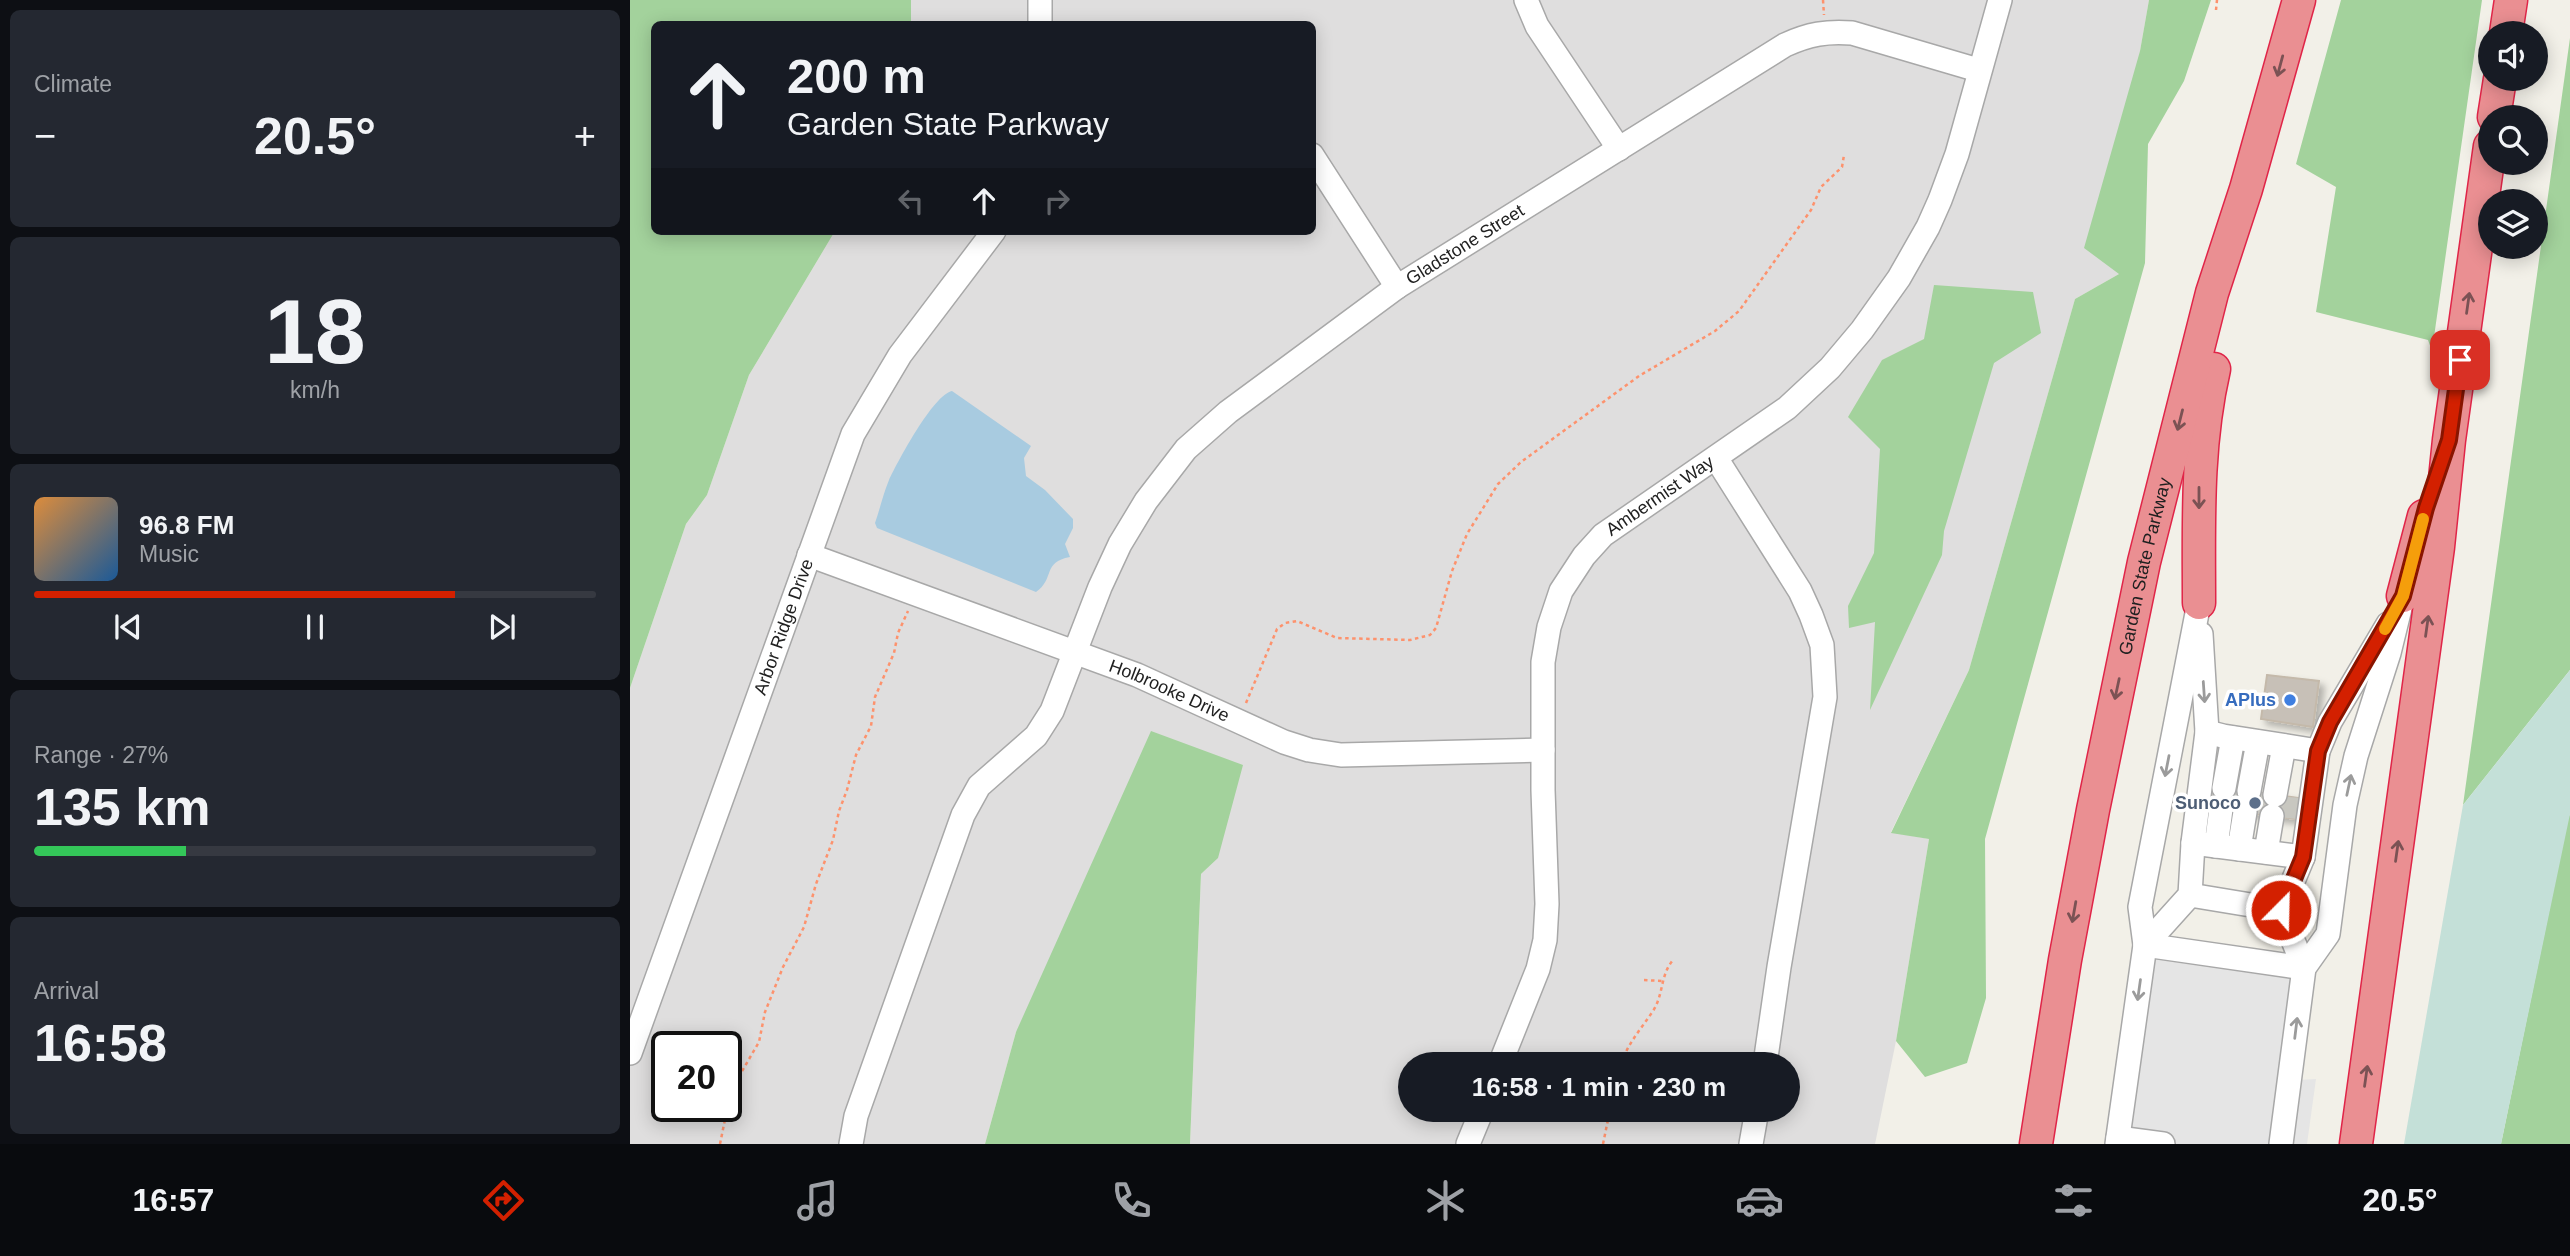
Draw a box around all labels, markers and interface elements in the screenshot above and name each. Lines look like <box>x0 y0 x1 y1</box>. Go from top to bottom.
map controls <box>2478 21 2548 259</box>
button: sound <box>2478 21 2548 91</box>
icon: ahead <box>672 49 763 140</box>
text: 200 m <box>787 49 926 103</box>
one-way arrow <box>2273 55 2286 77</box>
text: Climate <box>34 71 112 97</box>
button: search <box>2478 105 2548 175</box>
text: Garden State Parkway <box>787 106 1109 142</box>
text: 20.5° <box>254 107 376 165</box>
text: − <box>34 115 56 157</box>
text: + <box>574 115 596 157</box>
icon: left <box>892 182 930 220</box>
icon: ahead <box>965 182 1003 220</box>
icon: right <box>1038 182 1076 220</box>
button: layers <box>2478 189 2548 259</box>
street label: Gladstone Street <box>1402 200 1528 289</box>
text: 18 <box>264 281 366 382</box>
one-way arrow <box>2462 292 2475 315</box>
pin <box>2430 330 2490 390</box>
icon: arrive <box>2441 341 2479 379</box>
text: km/h <box>290 377 340 403</box>
one-way arrow <box>2173 408 2186 431</box>
street label: Ambermist Way <box>1602 452 1718 540</box>
street label: Garden State Parkway <box>2115 476 2175 657</box>
one-way arrow <box>2192 486 2206 509</box>
text: 96.8 FM <box>139 510 234 540</box>
text: Music <box>139 541 199 567</box>
street label: Arbor Ridge Drive <box>750 556 817 698</box>
icon: previous <box>109 608 147 646</box>
icon: pause <box>296 608 334 646</box>
icon: next <box>483 608 521 646</box>
one-way arrow <box>2421 615 2434 637</box>
street label: Holbrooke Drive <box>1107 656 1232 726</box>
one-way arrow <box>2110 677 2124 700</box>
one-way arrow <box>2198 680 2211 703</box>
place label: APlus <box>2225 690 2276 710</box>
marker: APlus <box>2282 692 2298 708</box>
text: Range · 27% <box>34 742 168 768</box>
one-way arrow <box>2159 754 2173 777</box>
one-way arrow <box>2344 775 2357 797</box>
text: 135 km <box>34 778 210 836</box>
place label: Sunoco <box>2175 793 2241 813</box>
marker: Sunoco <box>2247 795 2263 811</box>
one-way arrow <box>2390 840 2403 863</box>
position arrow <box>2244 873 2318 947</box>
one-way arrow <box>2067 900 2080 923</box>
text: Arrival <box>34 978 99 1004</box>
one-way arrow <box>2132 978 2145 1001</box>
text: 16:58 <box>34 1014 167 1072</box>
one-way arrow <box>2290 1017 2303 1040</box>
speed limit sign: 20 <box>651 1031 742 1122</box>
one-way arrow <box>2359 1066 2372 1088</box>
text: 16:58 · 1 min · 230 m <box>1472 1072 1726 1102</box>
icon: directions <box>479 1176 528 1225</box>
icon: music <box>793 1176 842 1225</box>
icon: phone <box>1107 1176 1156 1225</box>
icon: climate <box>1421 1176 1470 1225</box>
icon: car <box>1735 1176 1784 1225</box>
icon: filters <box>2049 1176 2098 1225</box>
text: 16:57 <box>132 1182 214 1218</box>
text: 20.5° <box>2362 1182 2437 1218</box>

